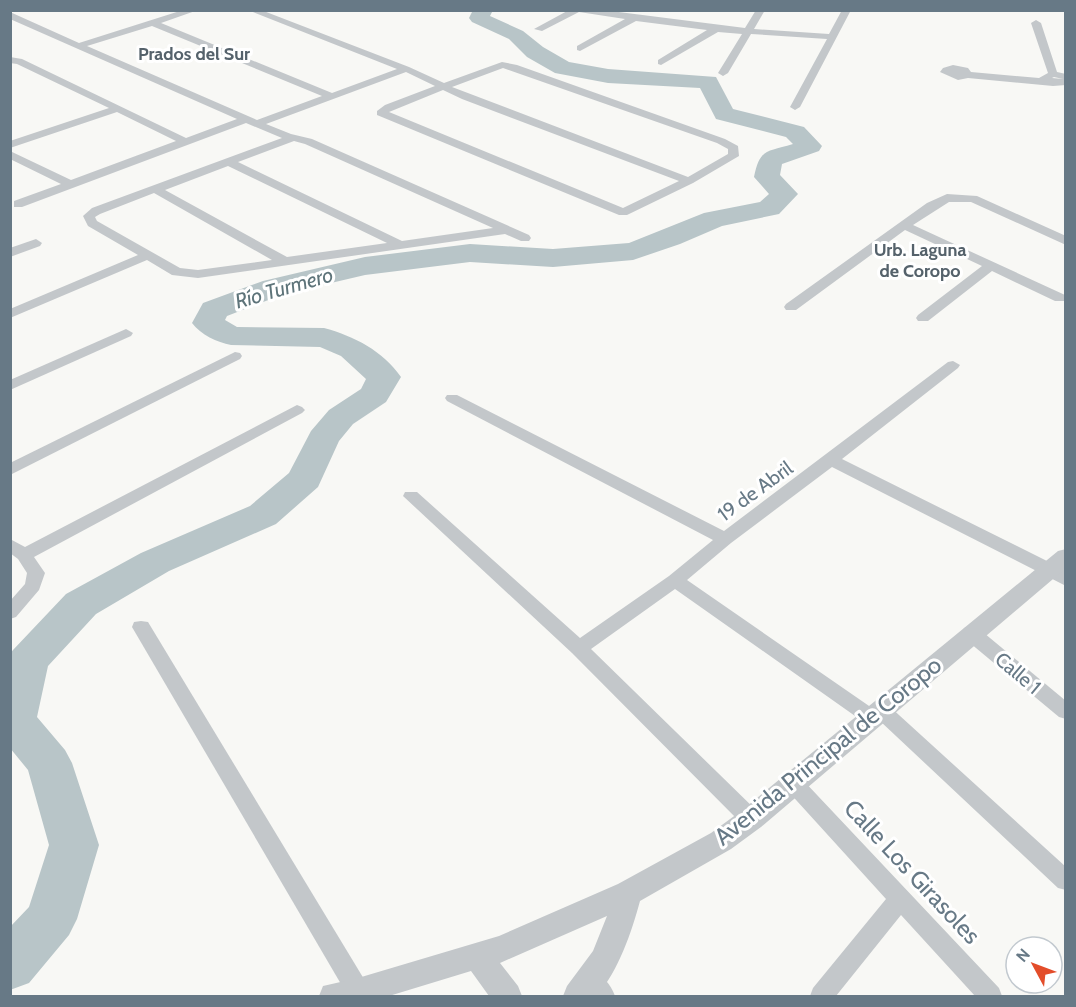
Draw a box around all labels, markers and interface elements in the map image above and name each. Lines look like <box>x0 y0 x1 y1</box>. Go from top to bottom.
district label: Prados del Sur <box>138 43 250 65</box>
district label: Urb. Laguna de Coropo <box>874 239 966 282</box>
water label: Río Turmero <box>232 262 336 313</box>
street label: 19 de Abril <box>713 456 797 526</box>
street label: Calle 1 <box>990 647 1046 699</box>
street label: Avenida Principal de Coropo <box>708 650 947 851</box>
street label: Calle Los Girasoles <box>838 794 987 950</box>
north arrow <box>1004 935 1064 995</box>
text: N <box>1012 945 1034 966</box>

